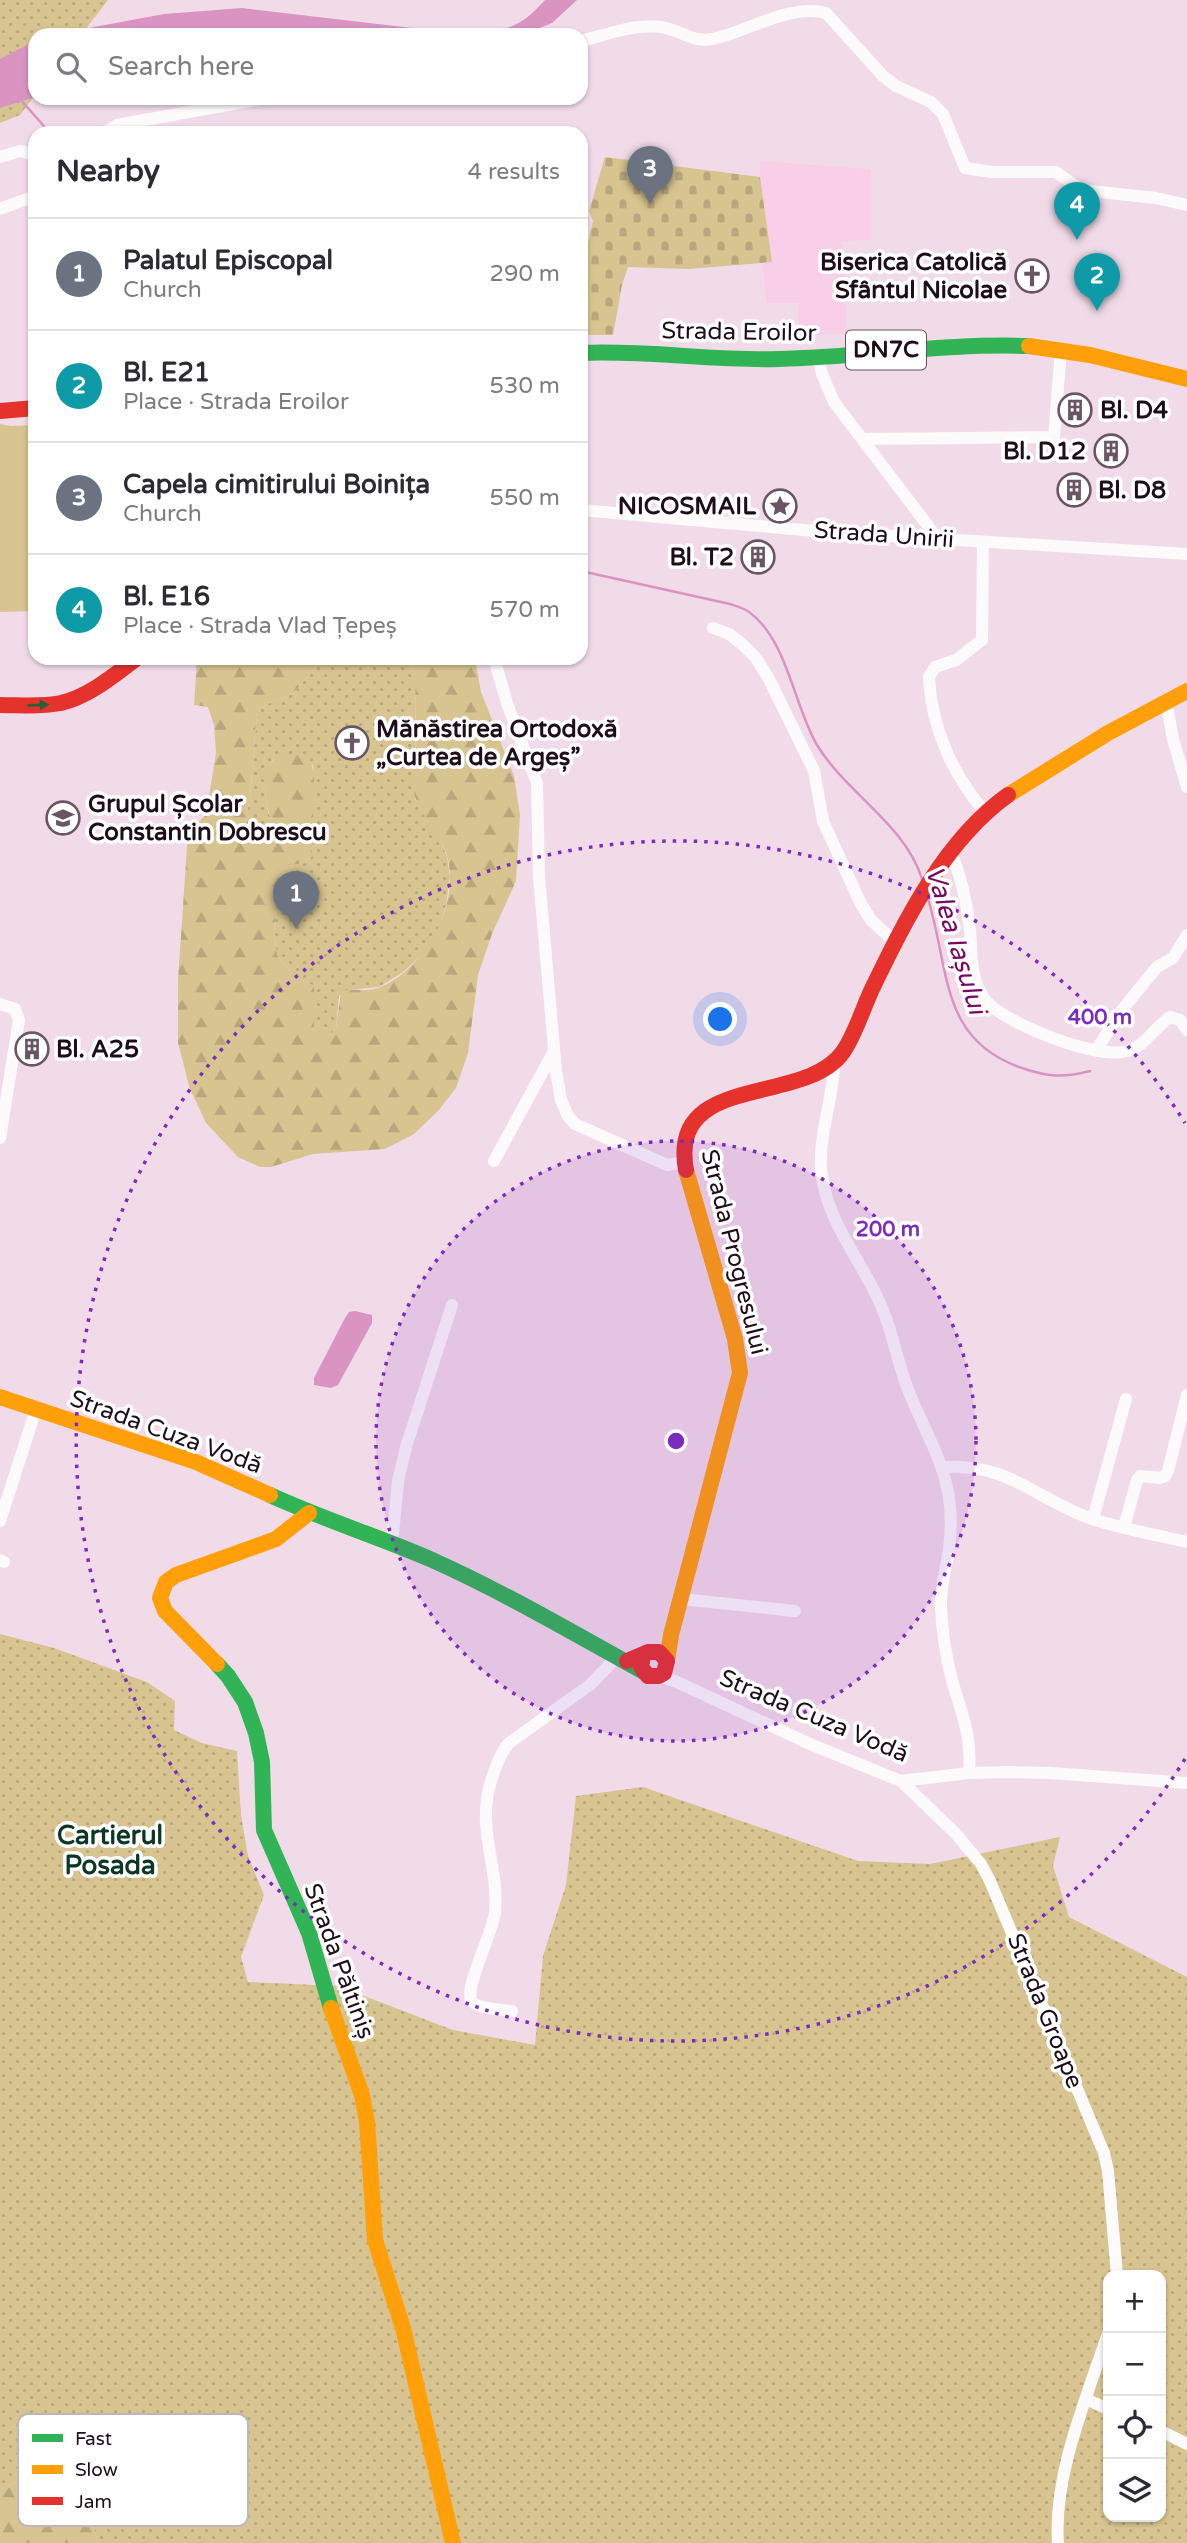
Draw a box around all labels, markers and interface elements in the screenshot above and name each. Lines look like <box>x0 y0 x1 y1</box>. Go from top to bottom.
search box <box>28 28 588 105</box>
icon: search <box>52 48 90 86</box>
text: Search here <box>108 51 254 82</box>
pin: 3 <box>627 146 673 204</box>
text: Nearby <box>56 153 160 190</box>
text: 4 results <box>467 158 560 186</box>
pin: 4 <box>1054 182 1100 240</box>
text: Palatul Episcopal <box>123 245 333 276</box>
place label: Biserica Catolică Sfântul Nicolae <box>820 248 1007 305</box>
pin: 2 <box>1074 253 1120 311</box>
church icon: Biserica Catolică Sfântul Nicolae <box>1013 257 1051 295</box>
text: 1 <box>72 260 86 288</box>
text: 290 m <box>490 260 560 288</box>
text: Church <box>123 276 202 304</box>
street label: Strada Eroilor <box>661 316 818 348</box>
road number: DN7C <box>846 330 926 370</box>
text: Bl. E21 <box>123 357 210 388</box>
text: 2 <box>72 372 86 400</box>
text: 530 m <box>490 372 560 400</box>
text: Place · Strada Eroilor <box>123 388 349 416</box>
building icon: Bl. D4 <box>1056 391 1094 429</box>
place label: Bl. D4 <box>1100 396 1168 425</box>
building icon: Bl. D12 <box>1092 432 1130 470</box>
place label: Bl. D12 <box>1003 437 1086 466</box>
text: Capela cimitirului Boinița <box>123 469 430 500</box>
building icon: Bl. D8 <box>1055 471 1093 509</box>
place label: Bl. D8 <box>1098 476 1166 505</box>
text: 3 <box>72 484 86 512</box>
text: 550 m <box>490 484 560 512</box>
place icon: NICOSMAIL <box>761 487 799 525</box>
place label: NICOSMAIL <box>618 492 756 521</box>
text: Church <box>123 500 202 528</box>
street label: Strada Unirii <box>813 516 955 554</box>
building icon: Bl. T2 <box>739 538 777 576</box>
place label: Bl. T2 <box>669 543 734 572</box>
text: Bl. E16 <box>123 581 210 612</box>
text: 4 <box>72 596 86 624</box>
text: 570 m <box>490 596 560 624</box>
text: Place · Strada Vlad Țepeș <box>123 612 397 640</box>
one-way arrow <box>27 699 49 710</box>
place label: Mănăstirea Ortodoxă „Curtea de Argeș” <box>376 715 617 772</box>
church icon: Mănăstirea Ortodoxă „Curtea de Argeș” <box>333 724 371 762</box>
place label: Grupul Școlar Constantin Dobrescu <box>88 790 327 847</box>
school or university icon: Grupul Școlar Constantin Dobrescu <box>44 799 82 837</box>
water label: Valea Iașului <box>919 862 994 1021</box>
pin: 1 <box>273 871 319 929</box>
your location <box>703 1002 737 1036</box>
text: 400 m <box>1068 1005 1132 1030</box>
building icon: Bl. A25 <box>13 1030 51 1068</box>
place label: Bl. A25 <box>56 1035 139 1064</box>
street label: Strada Progresului <box>694 1146 774 1358</box>
text: 200 m <box>856 1217 920 1242</box>
street label: Strada Cuza Vodă <box>66 1384 266 1480</box>
centre of rings <box>664 1429 688 1453</box>
street label: Strada Cuza Vodă <box>715 1663 913 1769</box>
district label: Cartierul Posada <box>57 1820 163 1881</box>
street label: Strada Păltiniș <box>297 1879 381 2043</box>
street label: Strada Groape <box>1001 1929 1089 2093</box>
map controls <box>1103 2270 1166 2522</box>
button: + <box>1103 2270 1166 2333</box>
button: − <box>1103 2333 1166 2396</box>
button: locate <box>1103 2396 1166 2459</box>
legend <box>18 2414 248 2526</box>
text: Fast <box>75 2428 112 2450</box>
text: Slow <box>75 2459 118 2481</box>
button: layers <box>1103 2459 1166 2522</box>
text: Jam <box>75 2491 112 2513</box>

